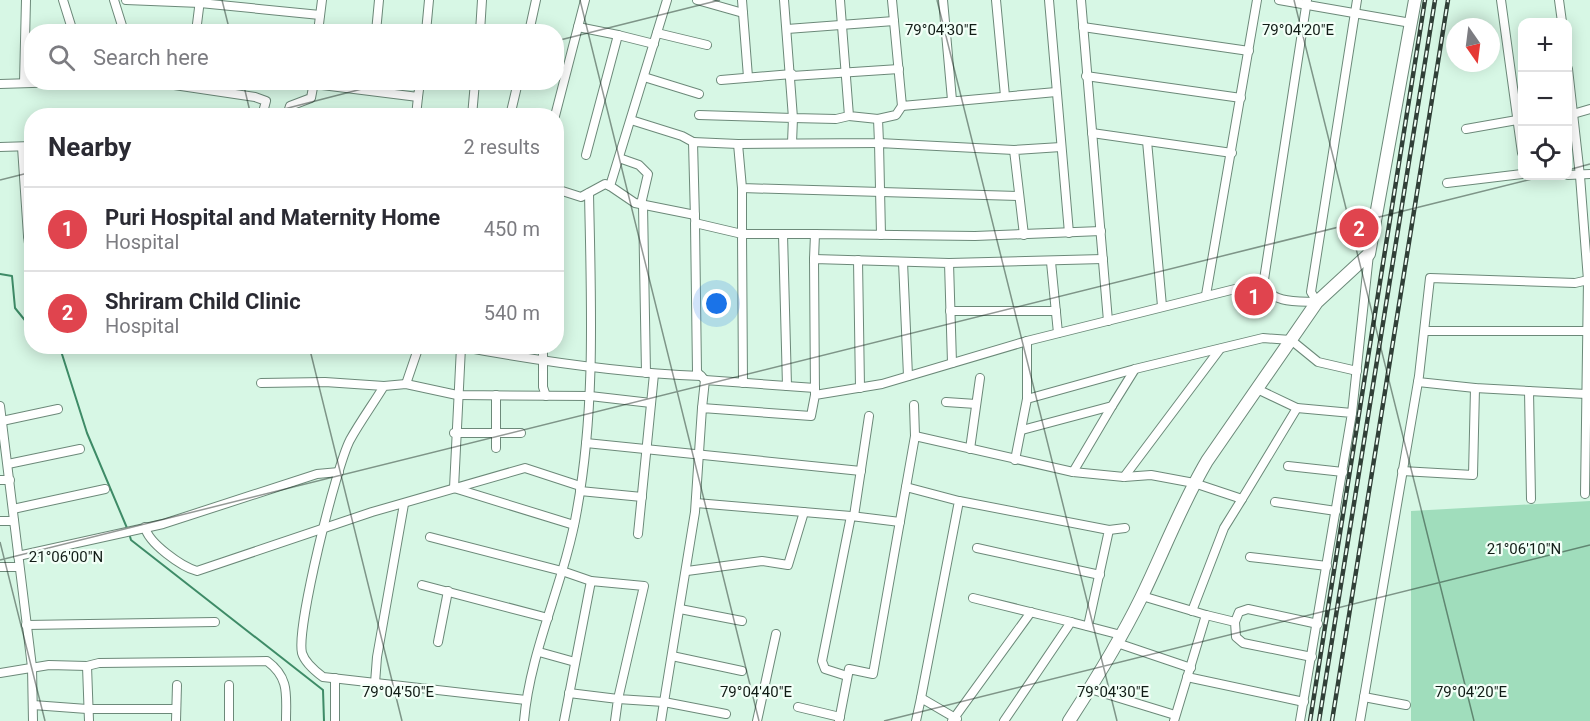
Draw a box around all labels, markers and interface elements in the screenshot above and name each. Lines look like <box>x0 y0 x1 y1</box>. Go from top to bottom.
north arrow <box>1446 18 1500 72</box>
map controls <box>1518 18 1572 180</box>
button: + <box>1518 18 1572 72</box>
text: 79°04'30"E <box>905 21 978 39</box>
text: 79°04'20"E <box>1262 21 1335 39</box>
search box <box>24 24 564 90</box>
icon: search <box>45 41 78 74</box>
text: Search here <box>93 45 209 70</box>
button: − <box>1518 72 1572 126</box>
button: locate <box>1518 126 1572 180</box>
text: Nearby <box>48 132 131 162</box>
text: 2 results <box>464 135 540 159</box>
text: Puri Hospital and Maternity Home <box>105 205 440 230</box>
pin: 2 <box>1340 206 1378 250</box>
text: 1 <box>62 217 73 241</box>
text: 450 m <box>484 217 540 241</box>
text: Hospital <box>105 230 179 254</box>
pin: 1 <box>1234 274 1274 318</box>
text: Shriram Child Clinic <box>105 289 301 314</box>
your location <box>702 289 731 318</box>
text: 2 <box>62 301 73 325</box>
text: 540 m <box>484 301 540 325</box>
text: Hospital <box>105 314 179 338</box>
text: 21°06'10"N <box>1487 540 1561 558</box>
text: 21°06'00"N <box>29 548 103 566</box>
text: 79°04'50"E <box>362 683 435 701</box>
text: 79°04'40"E <box>720 683 793 701</box>
text: 79°04'30"E <box>1077 683 1150 701</box>
text: 79°04'20"E <box>1435 683 1508 701</box>

